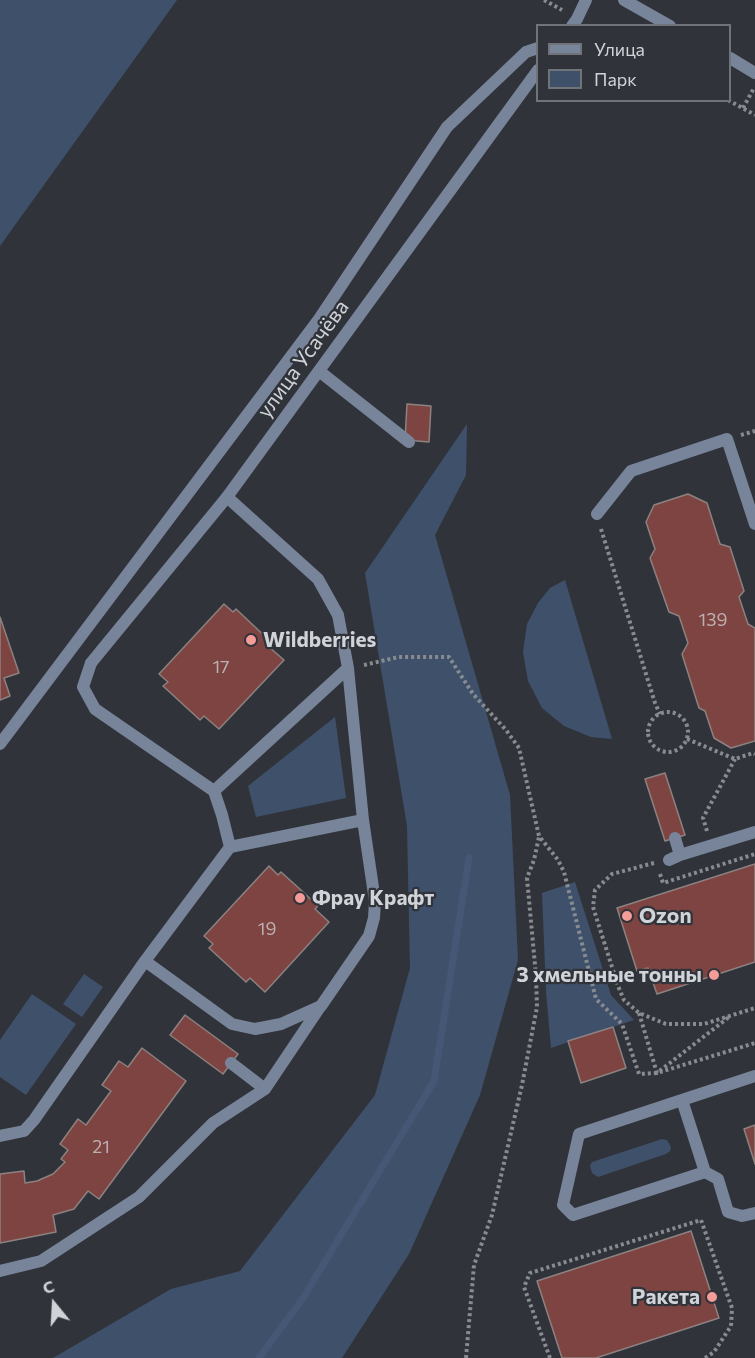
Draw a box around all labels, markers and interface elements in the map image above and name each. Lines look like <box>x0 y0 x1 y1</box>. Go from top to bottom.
legend <box>536 24 731 102</box>
text: Улица <box>594 38 645 60</box>
text: Парк <box>594 68 637 90</box>
street label: улица Усачёва <box>252 295 354 423</box>
house number: 139 <box>699 609 727 631</box>
place label: Wildberries <box>263 627 376 653</box>
marker: Wildberries <box>244 633 258 647</box>
house number: 17 <box>212 656 230 678</box>
place label: Фрау Крафт <box>312 885 434 911</box>
marker: Фрау Крафт <box>293 891 307 905</box>
place label: Ozon <box>639 903 692 929</box>
marker: Ozon <box>620 909 634 923</box>
house number: 19 <box>258 918 276 940</box>
place label: 3 хмельные тонны <box>517 962 702 988</box>
marker: 3 хмельные тонны <box>707 968 721 982</box>
house number: 21 <box>92 1136 110 1158</box>
north arrow <box>24 1274 84 1334</box>
text: С <box>40 1276 56 1297</box>
place label: Ракета <box>632 1284 700 1310</box>
marker: Ракета <box>705 1290 719 1304</box>

